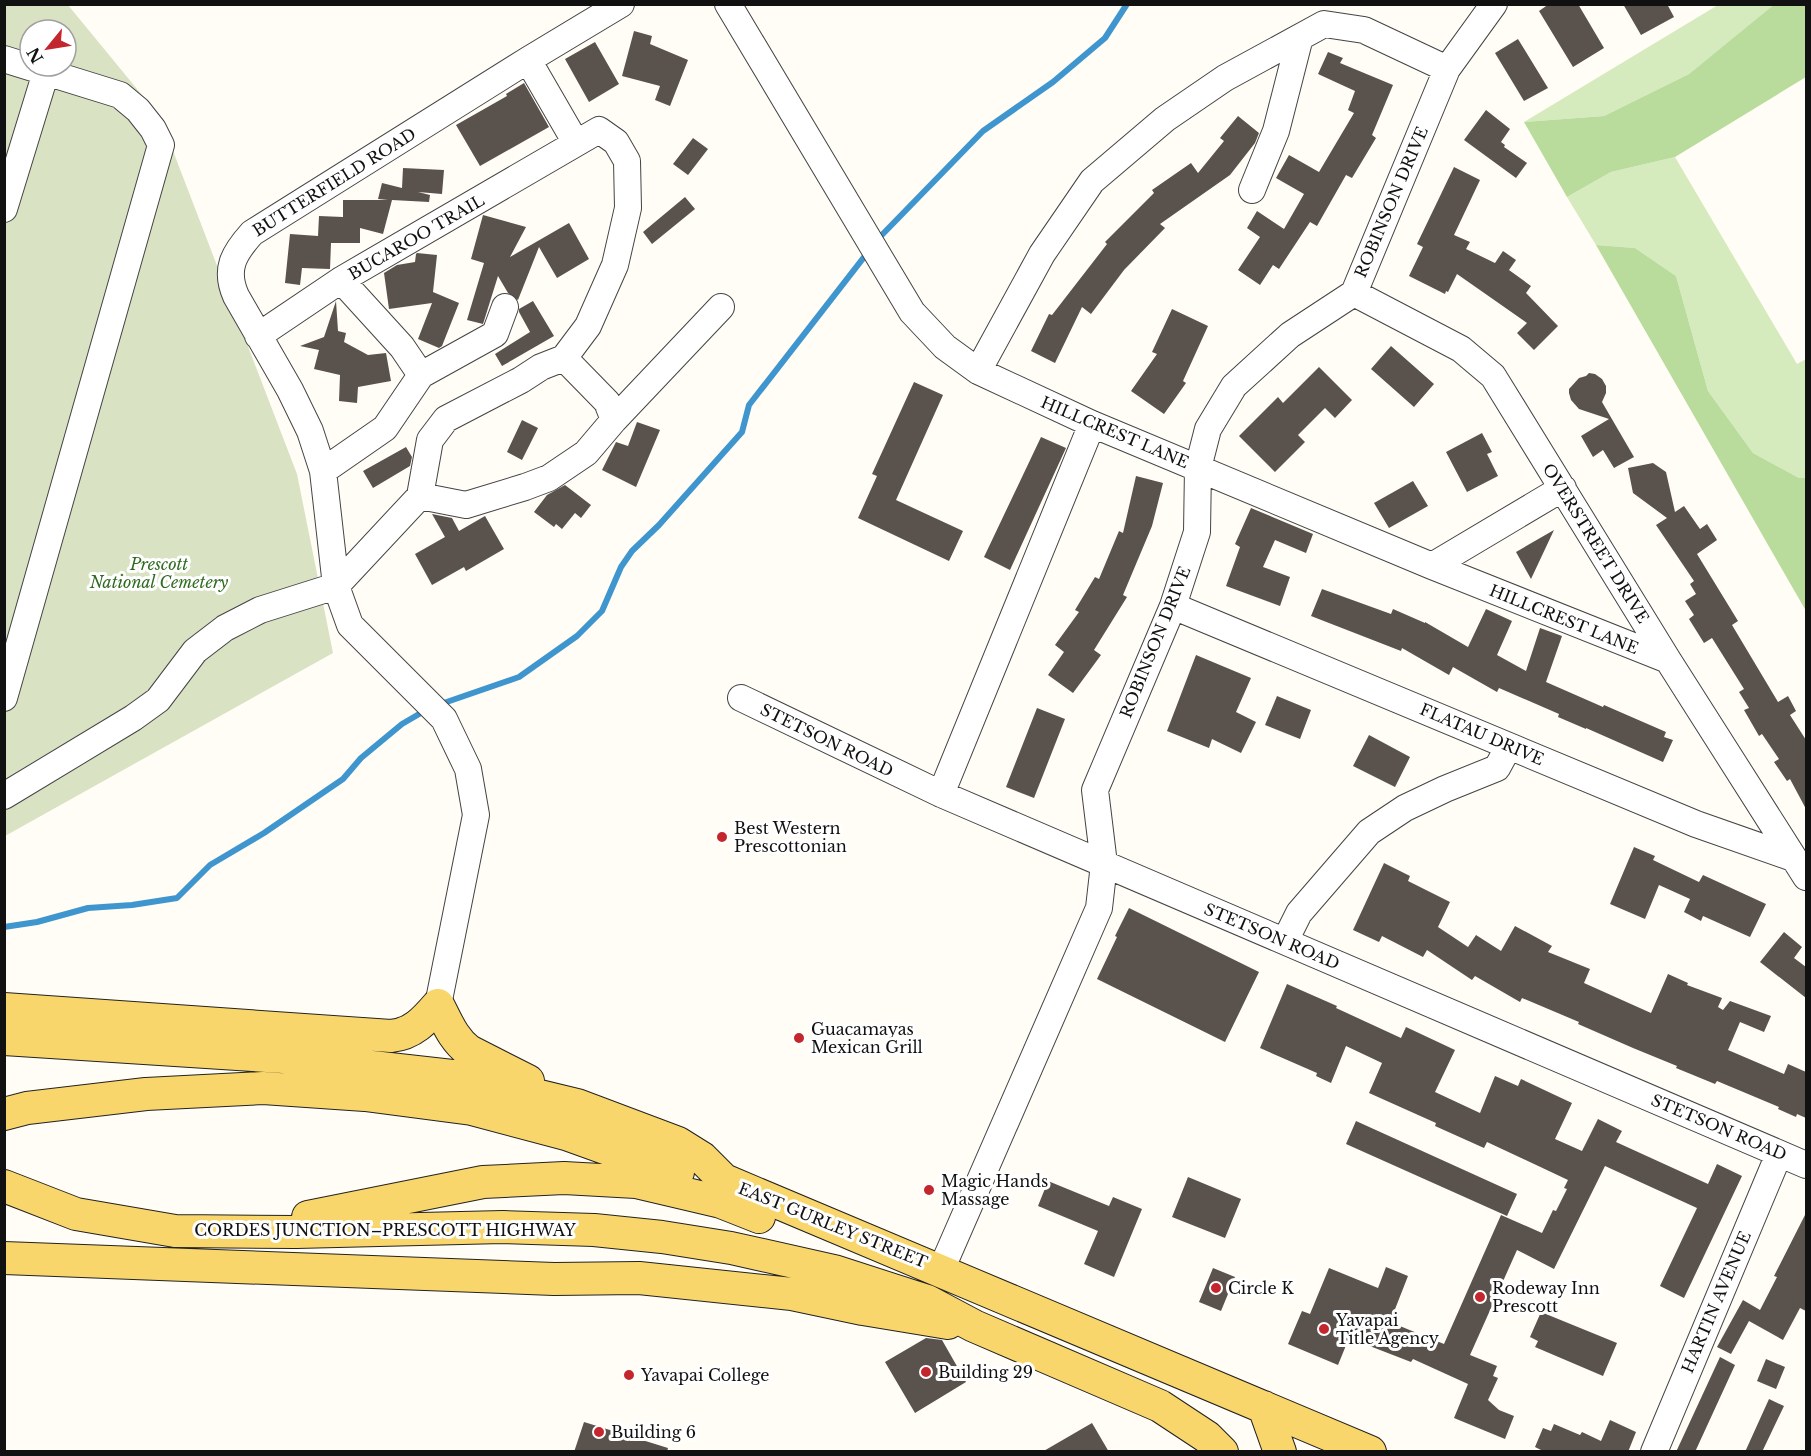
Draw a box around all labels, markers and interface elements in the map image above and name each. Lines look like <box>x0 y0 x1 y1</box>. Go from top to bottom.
north arrow <box>18 18 78 78</box>
text: N <box>23 44 47 67</box>
street label: BUTTERFIELD ROAD <box>249 124 419 240</box>
street label: ROBINSON DRIVE <box>1350 124 1432 280</box>
street label: BUCAROO TRAIL <box>344 190 488 284</box>
street label: HILLCREST LANE <box>1038 392 1192 472</box>
street label: OVERSTREET DRIVE <box>1539 459 1653 627</box>
park label: Prescott National Cemetery <box>89 554 229 592</box>
street label: ROBINSON DRIVE <box>1115 563 1195 721</box>
street label: HILLCREST LANE <box>1487 580 1641 658</box>
street label: STETSON ROAD <box>757 699 897 781</box>
street label: FLATAU DRIVE <box>1417 699 1547 769</box>
place label: Best Western Prescottonian <box>734 818 847 856</box>
marker: Best Western Prescottonian <box>715 830 729 844</box>
street label: STETSON ROAD <box>1201 898 1343 974</box>
place label: Guacamayas Mexican Grill <box>811 1019 923 1057</box>
marker: Guacamayas Mexican Grill <box>792 1031 806 1045</box>
street label: STETSON ROAD <box>1648 1089 1790 1165</box>
place label: Magic Hands Massage <box>941 1171 1048 1209</box>
street label: EAST GURLEY STREET <box>736 1178 931 1272</box>
marker: Magic Hands Massage <box>922 1183 936 1197</box>
street label: CORDES JUNCTION–PRESCOTT HIGHWAY <box>194 1220 576 1240</box>
street label: HARTIN AVENUE <box>1677 1228 1755 1376</box>
place label: Circle K <box>1228 1278 1294 1298</box>
place label: Rodeway Inn Prescott <box>1492 1278 1600 1316</box>
marker: Circle K <box>1209 1281 1223 1295</box>
marker: Rodeway Inn Prescott <box>1473 1290 1487 1304</box>
place label: Yavapai Title Agency <box>1335 1310 1440 1348</box>
marker: Yavapai Title Agency <box>1317 1322 1331 1336</box>
place label: Building 29 <box>938 1362 1033 1382</box>
place label: Yavapai College <box>640 1365 770 1385</box>
marker: Building 29 <box>919 1365 933 1379</box>
marker: Yavapai College <box>622 1368 636 1382</box>
place label: Building 6 <box>611 1422 696 1442</box>
marker: Building 6 <box>592 1425 606 1439</box>

